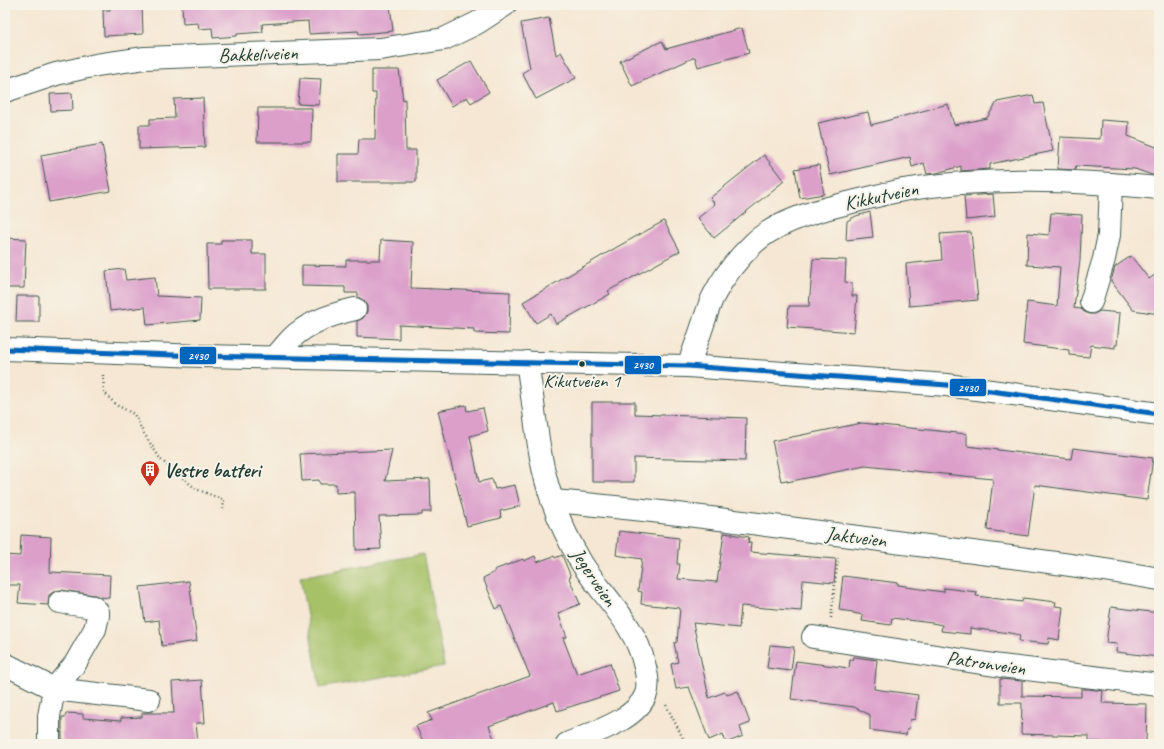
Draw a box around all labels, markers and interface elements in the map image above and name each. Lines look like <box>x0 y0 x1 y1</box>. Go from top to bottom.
street label: Bakkeliveien <box>218 40 299 68</box>
street label: Kikkutveien <box>842 176 921 216</box>
line badge: 2430 <box>179 346 217 365</box>
text: 2430 <box>188 349 209 363</box>
line badge: 2430 <box>624 355 662 375</box>
text: 2430 <box>633 358 654 372</box>
marker: Kikutveien 1 <box>577 359 587 369</box>
place label: Kikutveien 1 <box>543 369 622 393</box>
line badge: 2430 <box>949 378 987 397</box>
text: 2430 <box>958 381 979 395</box>
place label: Vestre batteri <box>164 458 264 483</box>
building icon: Vestre batteri <box>139 459 161 487</box>
street label: Jaktveien <box>823 521 889 553</box>
street label: Jegerveien <box>565 542 623 612</box>
street label: Patronveien <box>945 645 1028 681</box>

